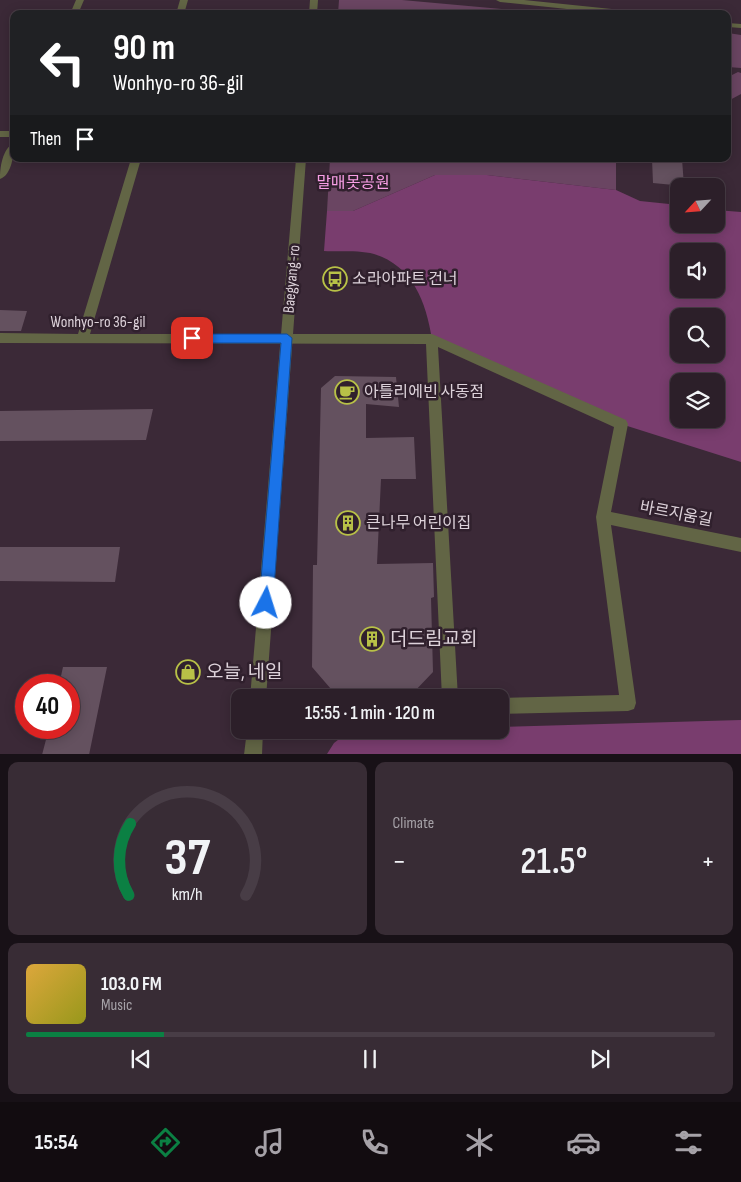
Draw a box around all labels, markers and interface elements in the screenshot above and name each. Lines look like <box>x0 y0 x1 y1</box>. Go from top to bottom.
text: 90 m <box>113 27 175 70</box>
icon: left <box>30 30 95 95</box>
text: Wonhyo-ro 36-gil <box>113 70 243 97</box>
icon: arrive <box>71 125 99 153</box>
text: Then <box>30 128 61 151</box>
park label: 말매못공원 <box>316 174 390 193</box>
north arrow <box>670 178 725 232</box>
map controls <box>670 178 725 428</box>
button: sound <box>670 243 725 298</box>
street label: Baegyang-ro <box>280 244 304 314</box>
bus stop icon: 소라아파트 건너 <box>322 266 348 292</box>
place label: 소라아파트 건너 <box>352 270 458 289</box>
button: search <box>670 308 725 363</box>
street label: Wonhyo-ro 36-gil <box>51 313 145 332</box>
pin <box>171 317 213 359</box>
icon: arrive <box>178 324 206 352</box>
button: layers <box>670 373 725 428</box>
cafe icon: 아틀리에빈 사동점 <box>334 379 360 405</box>
place label: 아틀리에빈 사동점 <box>364 383 484 402</box>
street label: 바르지움길 <box>638 498 714 530</box>
building icon: 큰나무 어린이집 <box>335 510 361 536</box>
place label: 큰나무 어린이집 <box>366 514 472 533</box>
position arrow <box>239 576 291 628</box>
building icon: 더드림교회 <box>359 626 385 652</box>
place label: 더드림교회 <box>390 628 477 651</box>
shop icon: 오늘, 네일 <box>175 659 201 685</box>
place label: 오늘, 네일 <box>206 661 283 684</box>
speed limit sign: 40 <box>15 674 80 739</box>
text: 15:55 · 1 min · 120 m <box>305 702 435 725</box>
text: Climate <box>393 814 434 833</box>
text: 37 <box>164 827 211 890</box>
text: 21.5° <box>520 839 587 884</box>
text: − <box>393 845 406 878</box>
text: + <box>701 845 715 878</box>
text: km/h <box>172 884 203 905</box>
text: 103.0 FM <box>101 973 162 996</box>
text: Music <box>101 996 132 1015</box>
icon: previous <box>127 1045 155 1073</box>
icon: pause <box>356 1045 384 1073</box>
icon: next <box>586 1045 614 1073</box>
icon: directions <box>148 1125 183 1160</box>
icon: music <box>252 1125 287 1160</box>
icon: phone <box>357 1125 392 1160</box>
icon: climate <box>462 1125 497 1160</box>
icon: car <box>566 1125 601 1160</box>
icon: filters <box>671 1125 706 1160</box>
text: 15:54 <box>35 1129 78 1156</box>

